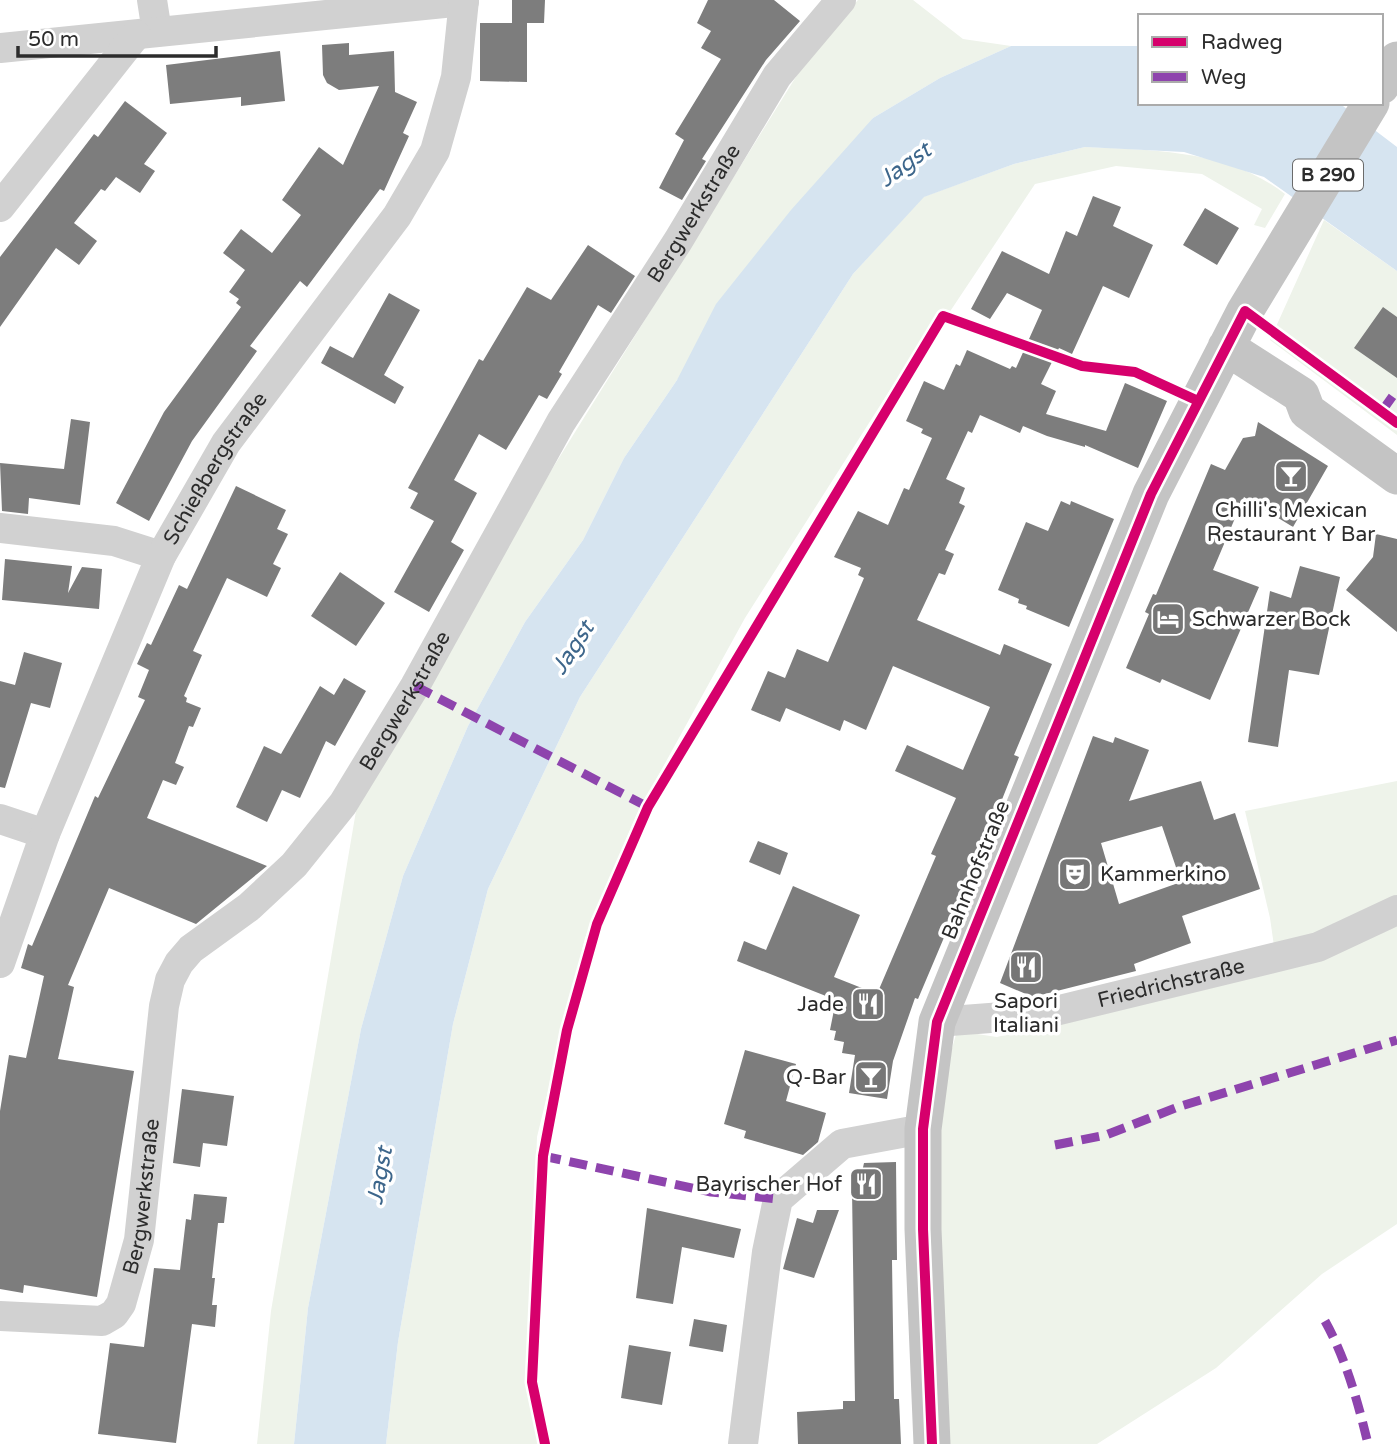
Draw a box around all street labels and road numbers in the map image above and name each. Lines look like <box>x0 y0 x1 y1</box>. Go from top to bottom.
street label: Bergwerkstraße <box>642 140 746 287</box>
road number: B 290 <box>1293 160 1363 190</box>
street label: Schießbergstraße <box>158 387 272 549</box>
street label: Bergwerkstraße <box>354 627 455 775</box>
street label: Bahnhofstraße <box>937 797 1015 943</box>
street label: Friedrichstraße <box>1095 953 1247 1013</box>
street label: Bergwerkstraße <box>117 1117 164 1278</box>

